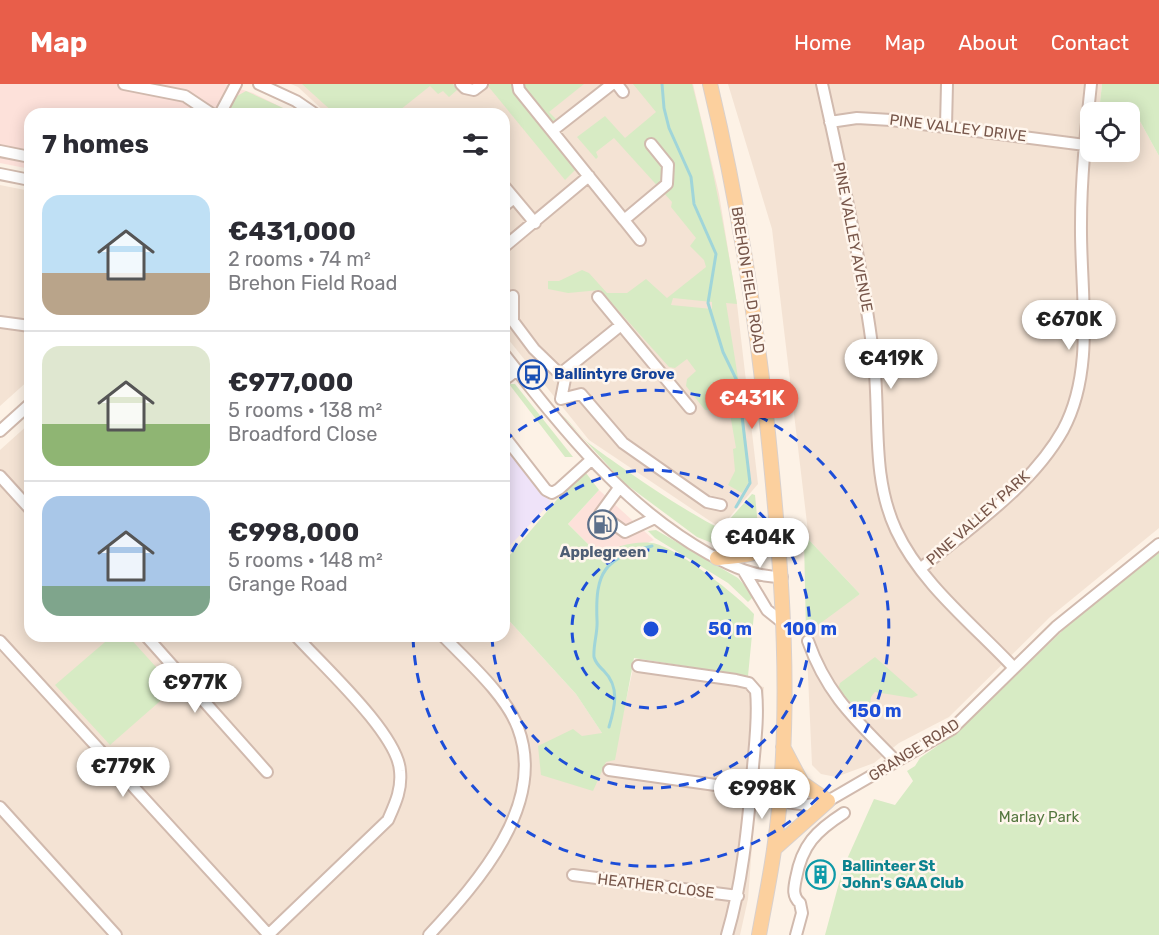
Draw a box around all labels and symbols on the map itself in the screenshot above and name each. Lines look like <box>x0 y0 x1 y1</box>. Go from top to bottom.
street label: PINE VALLEY DRIVE <box>889 111 1027 145</box>
street label: PINE VALLEY AVENUE <box>830 160 876 314</box>
street label: BREHON FIELD ROAD <box>727 205 769 355</box>
pin: €670K <box>1027 300 1111 351</box>
pin: €419K <box>849 339 933 390</box>
bus stop icon: Ballintyre Grove <box>517 358 549 390</box>
place label: Ballintyre Grove <box>554 365 675 383</box>
pin: €431K <box>710 379 794 430</box>
street label: PINE VALLEY PARK <box>923 467 1033 569</box>
fuel station icon: Applegreen <box>587 509 619 541</box>
pin: €404K <box>718 518 802 569</box>
place label: Applegreen <box>560 543 646 561</box>
text: 50 m <box>708 618 752 640</box>
text: 100 m <box>783 618 837 640</box>
centre of rings <box>641 619 661 639</box>
pin: €977K <box>153 663 237 714</box>
text: 150 m <box>848 700 902 722</box>
street label: GRANGE ROAD <box>865 715 963 785</box>
pin: €779K <box>81 747 165 798</box>
pin: €998K <box>720 769 804 820</box>
park label: Marlay Park <box>999 808 1079 826</box>
place label: Ballinteer St John's GAA Club <box>842 857 964 892</box>
building icon: Ballinteer St John's GAA Club <box>805 859 837 891</box>
street label: HEATHER CLOSE <box>597 870 715 902</box>

